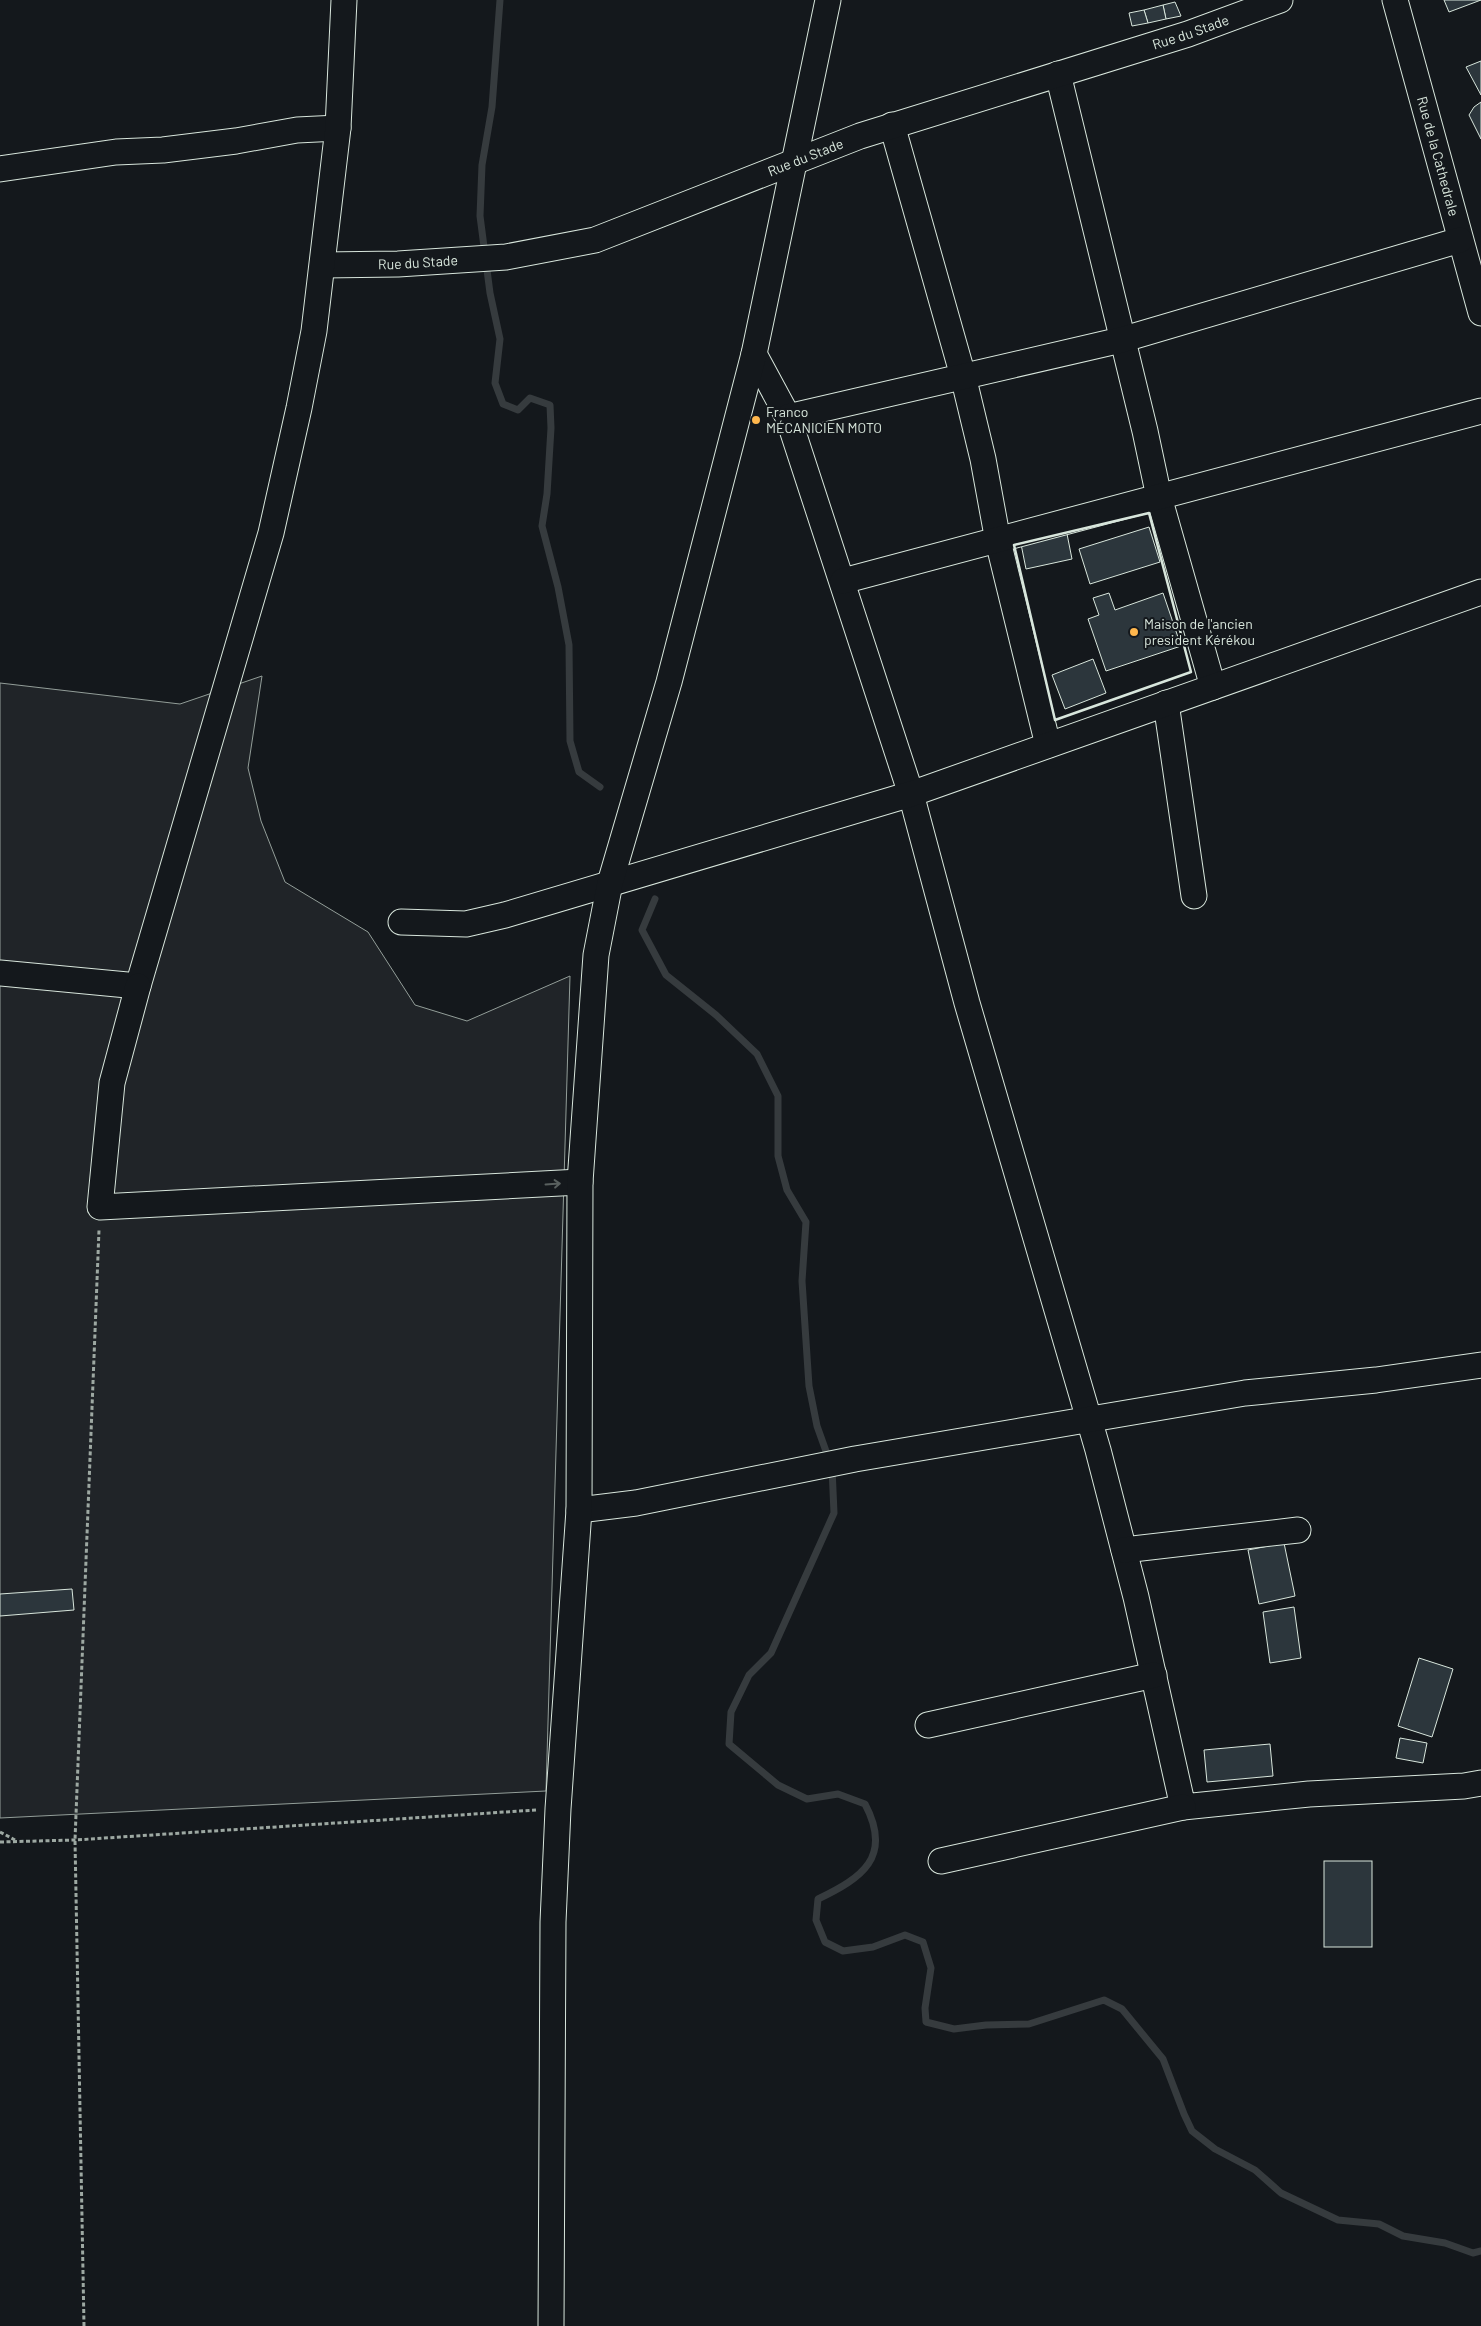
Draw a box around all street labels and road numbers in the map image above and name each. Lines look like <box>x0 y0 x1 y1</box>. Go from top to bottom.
street label: Rue du Stade <box>1150 11 1231 53</box>
street label: Rue de la Cathedrale <box>1414 94 1463 218</box>
street label: Rue du Stade <box>765 134 846 179</box>
street label: Rue du Stade <box>378 251 458 272</box>

